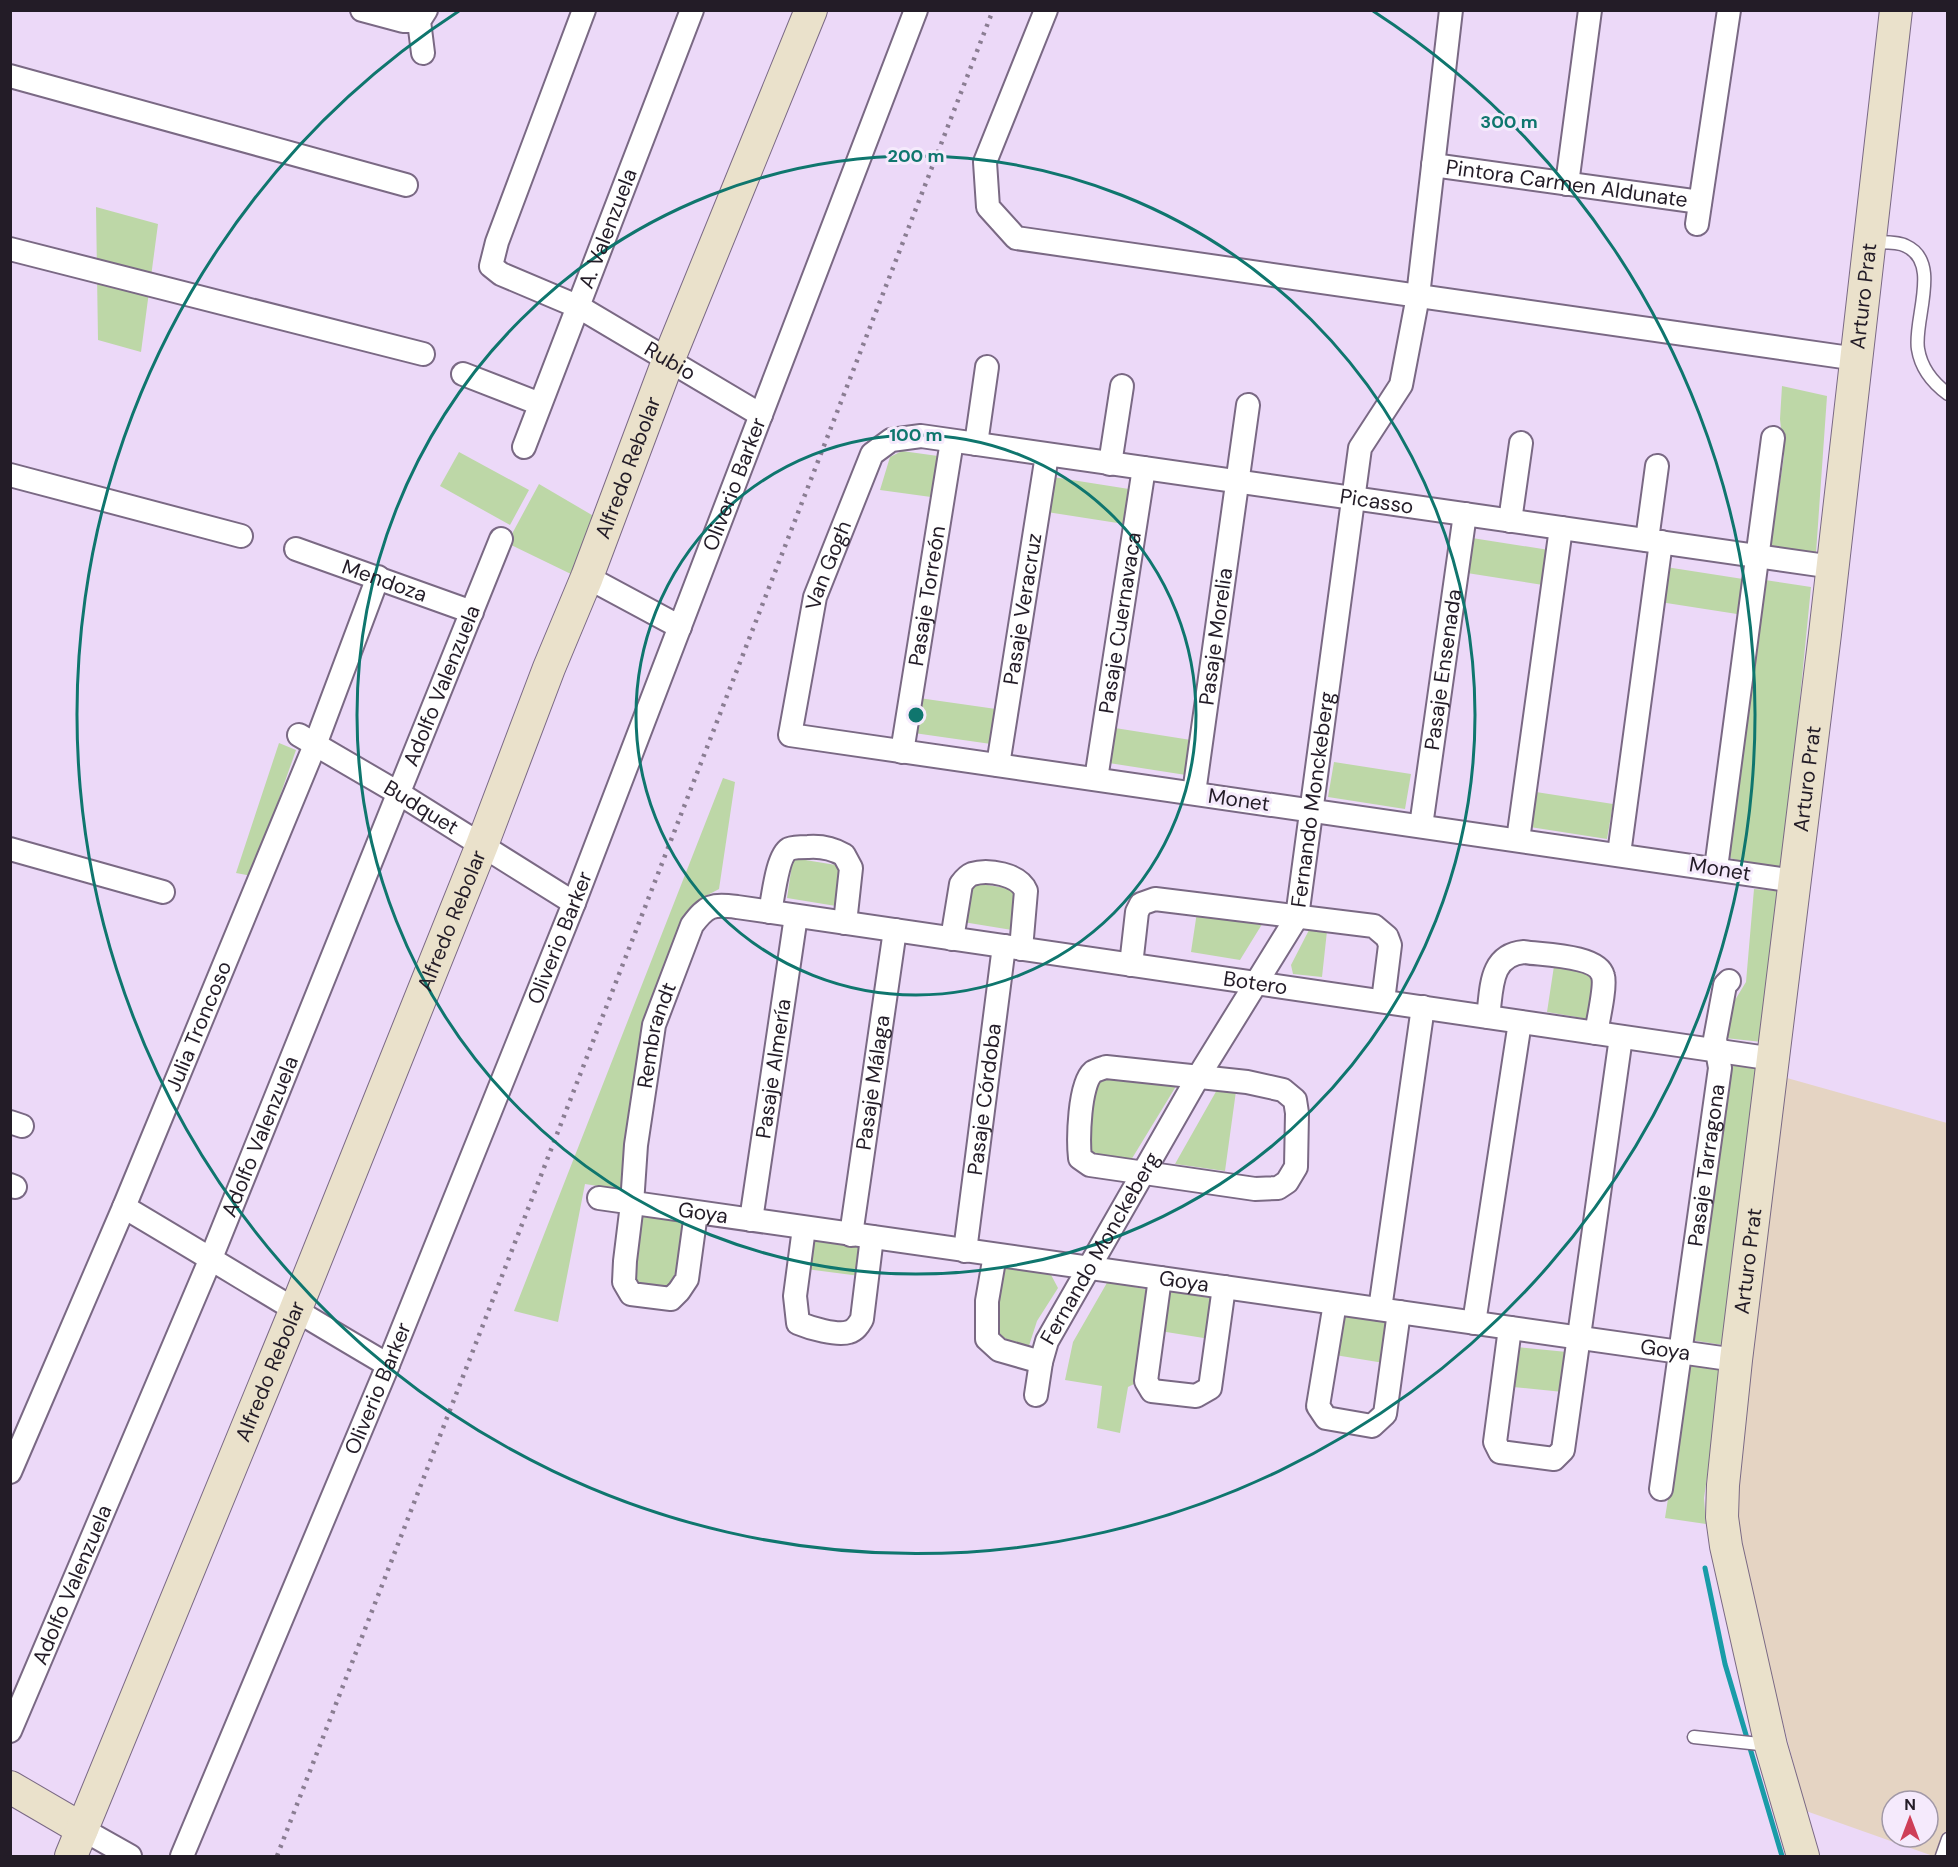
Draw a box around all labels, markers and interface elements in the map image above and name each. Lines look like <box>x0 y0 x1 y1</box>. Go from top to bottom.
text: 300 m <box>1480 110 1538 134</box>
text: 200 m <box>888 144 944 168</box>
street label: Pintora Carmen Aldunate <box>1444 153 1690 214</box>
street label: A. Valenzuela <box>572 165 644 293</box>
street label: Arturo Prat <box>1843 242 1883 351</box>
street label: Rubio <box>639 335 701 387</box>
street label: Alfredo Rebolar <box>589 392 667 543</box>
street label: Oliverio Barker <box>696 413 773 555</box>
text: 100 m <box>889 423 943 447</box>
street label: Picasso <box>1338 482 1415 521</box>
street label: Van Gogh <box>799 517 858 612</box>
street label: Pasaje Torreón <box>902 524 952 668</box>
street label: Pasaje Cuernavaca <box>1092 530 1148 715</box>
street label: Pasaje Veracruz <box>997 531 1048 687</box>
street label: Mendoza <box>338 553 431 609</box>
street label: Pasaje Morelia <box>1192 566 1239 707</box>
street label: Pasaje Ensenada <box>1418 587 1468 752</box>
street label: Adolfo Valenzuela <box>397 601 487 770</box>
street label: Fernando Monckeberg <box>1284 690 1341 909</box>
centre of rings <box>906 705 926 725</box>
street label: Arturo Prat <box>1787 724 1828 834</box>
street label: Budquet <box>379 774 464 841</box>
street label: Monet <box>1206 782 1272 818</box>
street label: Alfredo Rebolar <box>411 846 493 995</box>
street label: Monet <box>1687 850 1753 888</box>
street label: Oliverio Barker <box>521 867 599 1008</box>
street label: Julia Troncoso <box>159 957 238 1096</box>
street label: Botero <box>1222 964 1289 1002</box>
street label: Rembrandt <box>631 978 683 1090</box>
street label: Pasaje Almería <box>749 997 798 1140</box>
street label: Pasaje Málaga <box>849 1013 897 1152</box>
street label: Pasaje Córdoba <box>961 1022 1008 1177</box>
street label: Adolfo Valenzuela <box>215 1052 305 1221</box>
street label: Pasaje Tarragona <box>1681 1082 1732 1248</box>
street label: Fernando Monckeberg <box>1034 1147 1166 1350</box>
street label: Goya <box>676 1195 730 1230</box>
street label: Arturo Prat <box>1728 1207 1768 1316</box>
street label: Goya <box>1157 1264 1211 1299</box>
street label: Alfredo Rebolar <box>229 1297 312 1446</box>
street label: Oliverio Barker <box>338 1318 418 1459</box>
street label: Goya <box>1638 1333 1692 1367</box>
street label: Adolfo Valenzuela <box>26 1500 119 1669</box>
north arrow <box>1880 1789 1940 1849</box>
text: N <box>1904 1794 1916 1815</box>

